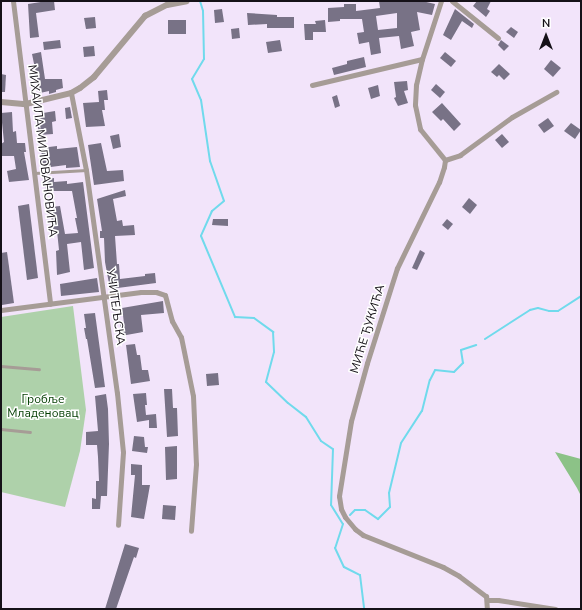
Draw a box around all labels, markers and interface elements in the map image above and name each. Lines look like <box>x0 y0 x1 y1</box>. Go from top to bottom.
north arrow <box>526 16 566 56</box>
text: N <box>542 16 550 31</box>
street label: МИХАИЛА МИЛОВАНОВИЋА <box>24 64 60 238</box>
street label: УЧИТЕЉСКА <box>103 268 127 346</box>
street label: МИЋЕ ЂУКИЋА <box>348 283 388 375</box>
park label: Гробље Младеновац <box>7 393 79 421</box>

